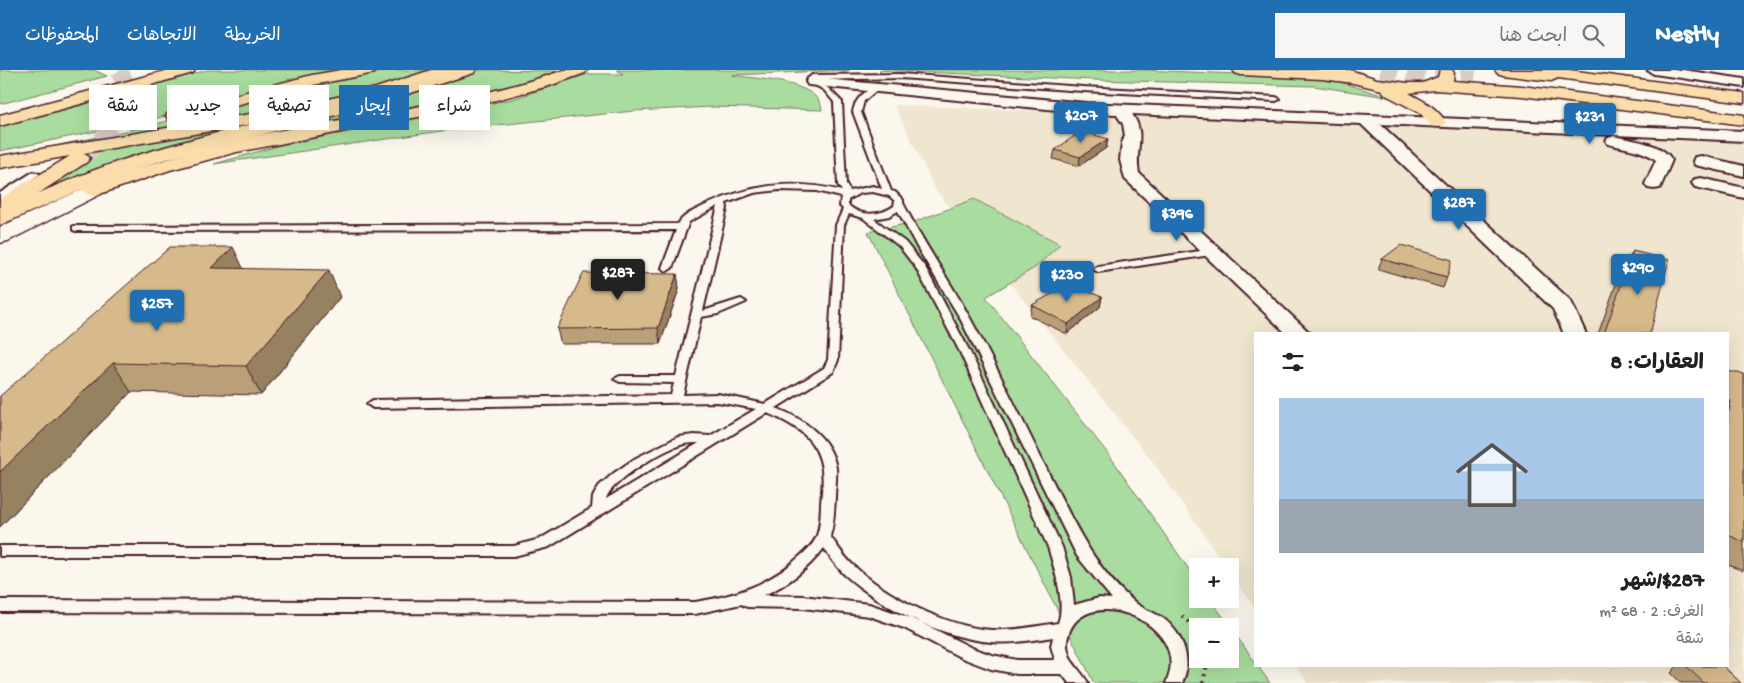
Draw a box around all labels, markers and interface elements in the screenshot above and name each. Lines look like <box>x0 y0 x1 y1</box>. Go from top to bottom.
search box <box>1275 13 1625 58</box>
icon: search <box>1579 21 1607 49</box>
text: Nestly <box>1655 21 1719 50</box>
text: المحفوظات <box>25 26 99 47</box>
text: الاتجاهات <box>127 26 197 47</box>
text: الخريطة <box>225 26 281 47</box>
text: ابحث هنا <box>1499 26 1567 49</box>
chip: شقة <box>89 85 157 130</box>
chip: جديد <box>167 85 239 130</box>
chip: تصفية <box>249 85 329 130</box>
chip: إيجار <box>339 85 409 130</box>
chip: شراء <box>419 85 490 130</box>
pin: $207 <box>1051 102 1111 144</box>
pin: $231 <box>1560 102 1620 145</box>
text: $207 <box>1065 108 1097 127</box>
text: $231 <box>1575 109 1605 128</box>
pin: $287 <box>1429 189 1489 231</box>
text: $287 <box>1443 195 1475 214</box>
pin: $396 <box>1147 200 1207 242</box>
text: $396 <box>1161 206 1193 225</box>
pin: $290 <box>1608 254 1668 296</box>
pin: $287 <box>588 258 648 301</box>
pin: $230 <box>1037 260 1097 303</box>
text: $290 <box>1622 260 1654 279</box>
text: $287 <box>602 265 634 284</box>
text: $230 <box>1051 267 1083 286</box>
pin: $257 <box>127 290 187 332</box>
text: $257 <box>141 296 173 315</box>
icon: filters <box>1279 348 1307 376</box>
text: العقارات: 8 <box>1611 352 1704 377</box>
icon: home <box>1447 430 1537 520</box>
map controls <box>1189 558 1239 668</box>
button: + <box>1189 558 1239 608</box>
text: $287/شهر <box>1622 570 1704 595</box>
text: الغرف: 2 · 68 m² <box>1599 604 1704 623</box>
button: − <box>1189 618 1239 668</box>
text: شقة <box>1676 631 1704 650</box>

